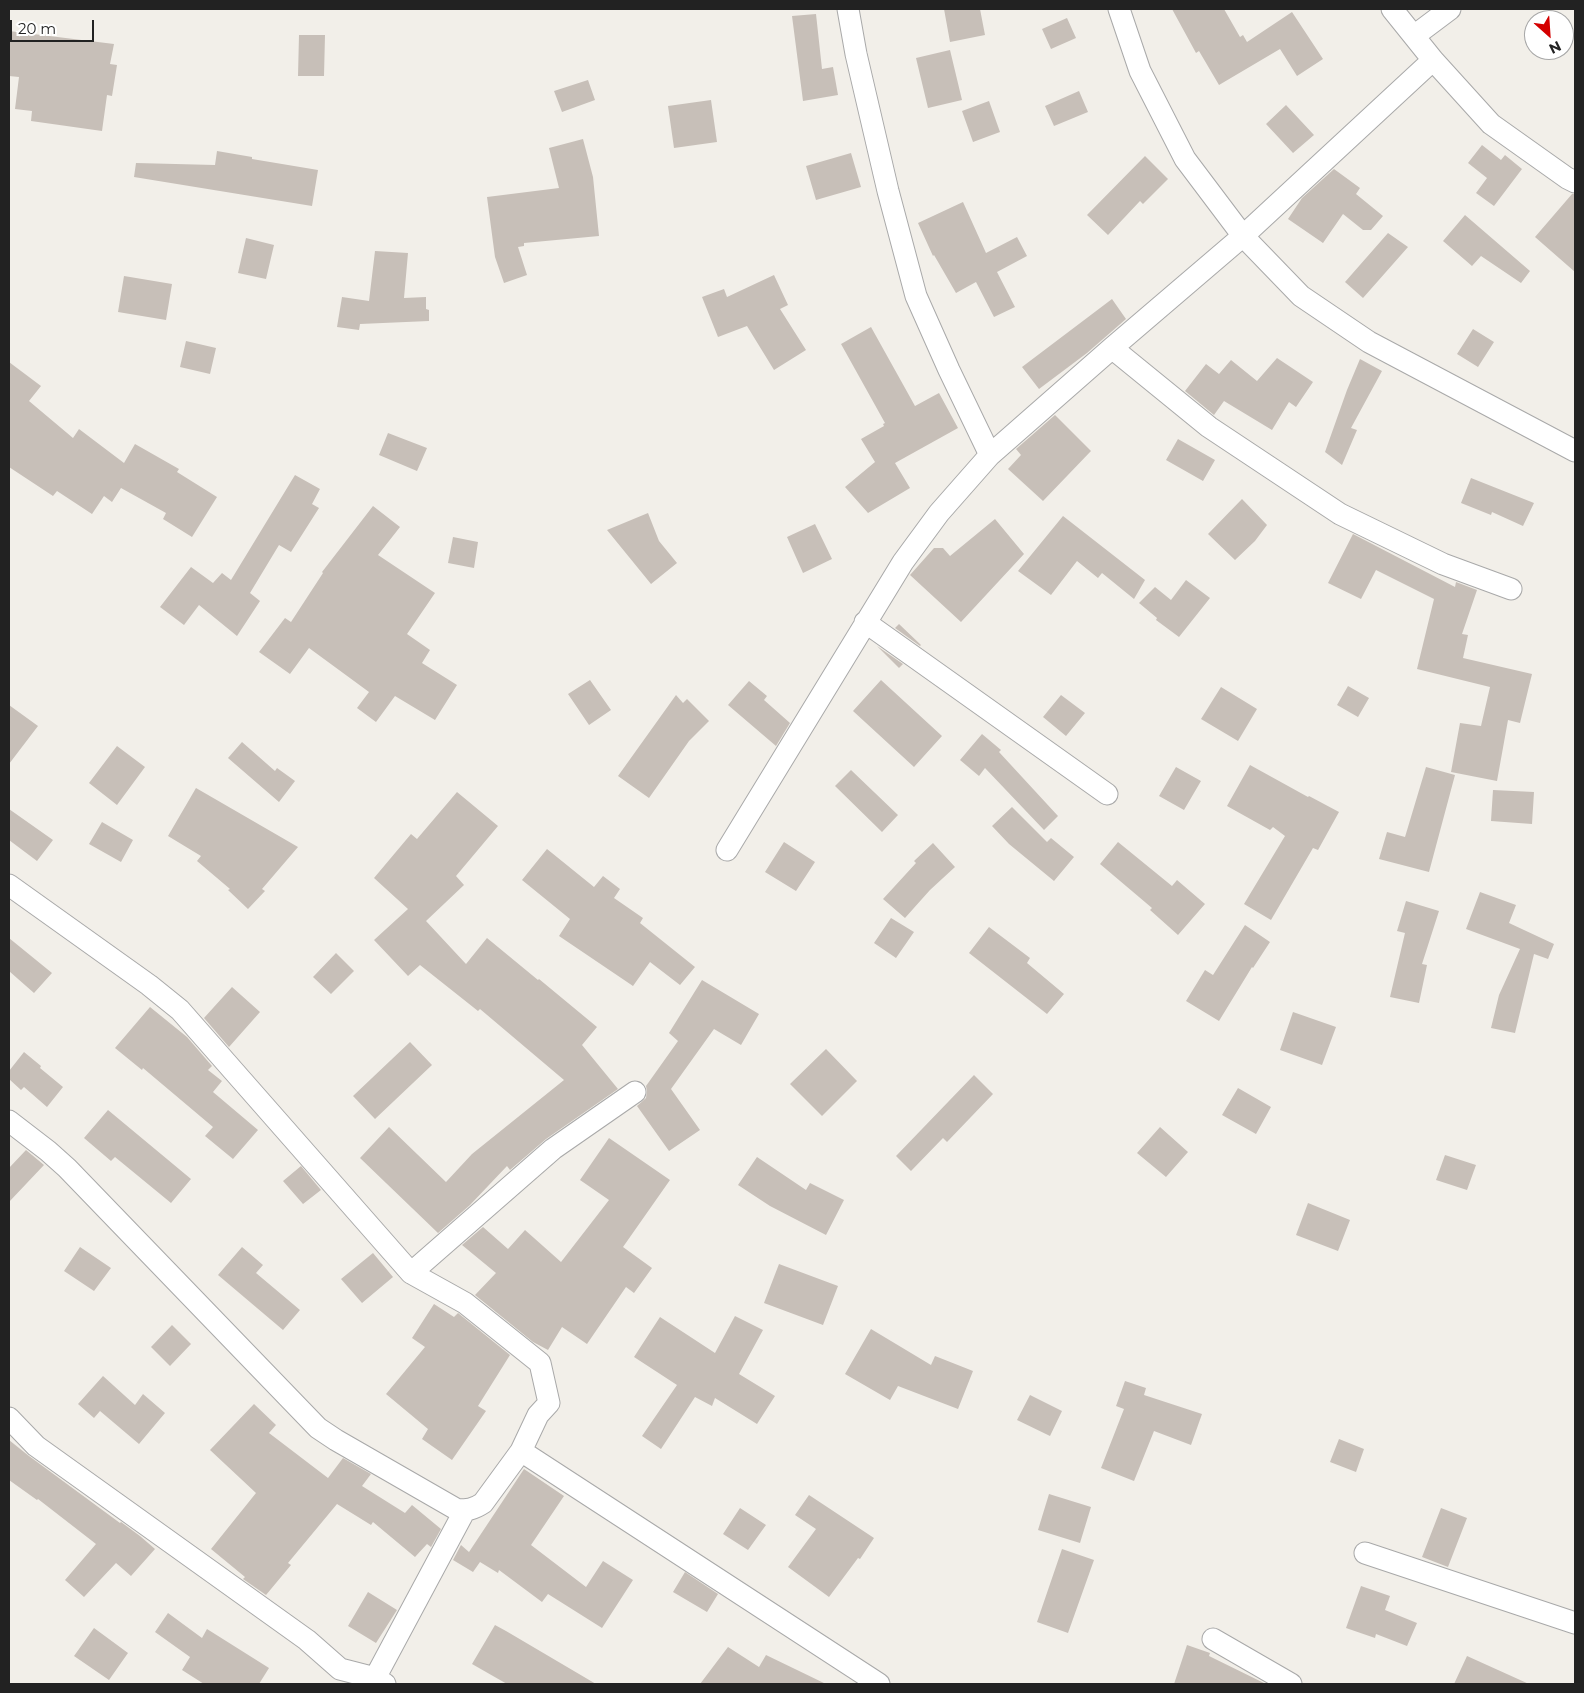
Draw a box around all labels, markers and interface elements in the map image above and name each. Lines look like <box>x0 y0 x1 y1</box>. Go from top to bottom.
scale bar <box>12 10 96 42</box>
north arrow <box>1524 10 1574 60</box>
text: 20 m <box>18 19 56 38</box>
text: N <box>1546 37 1564 58</box>

